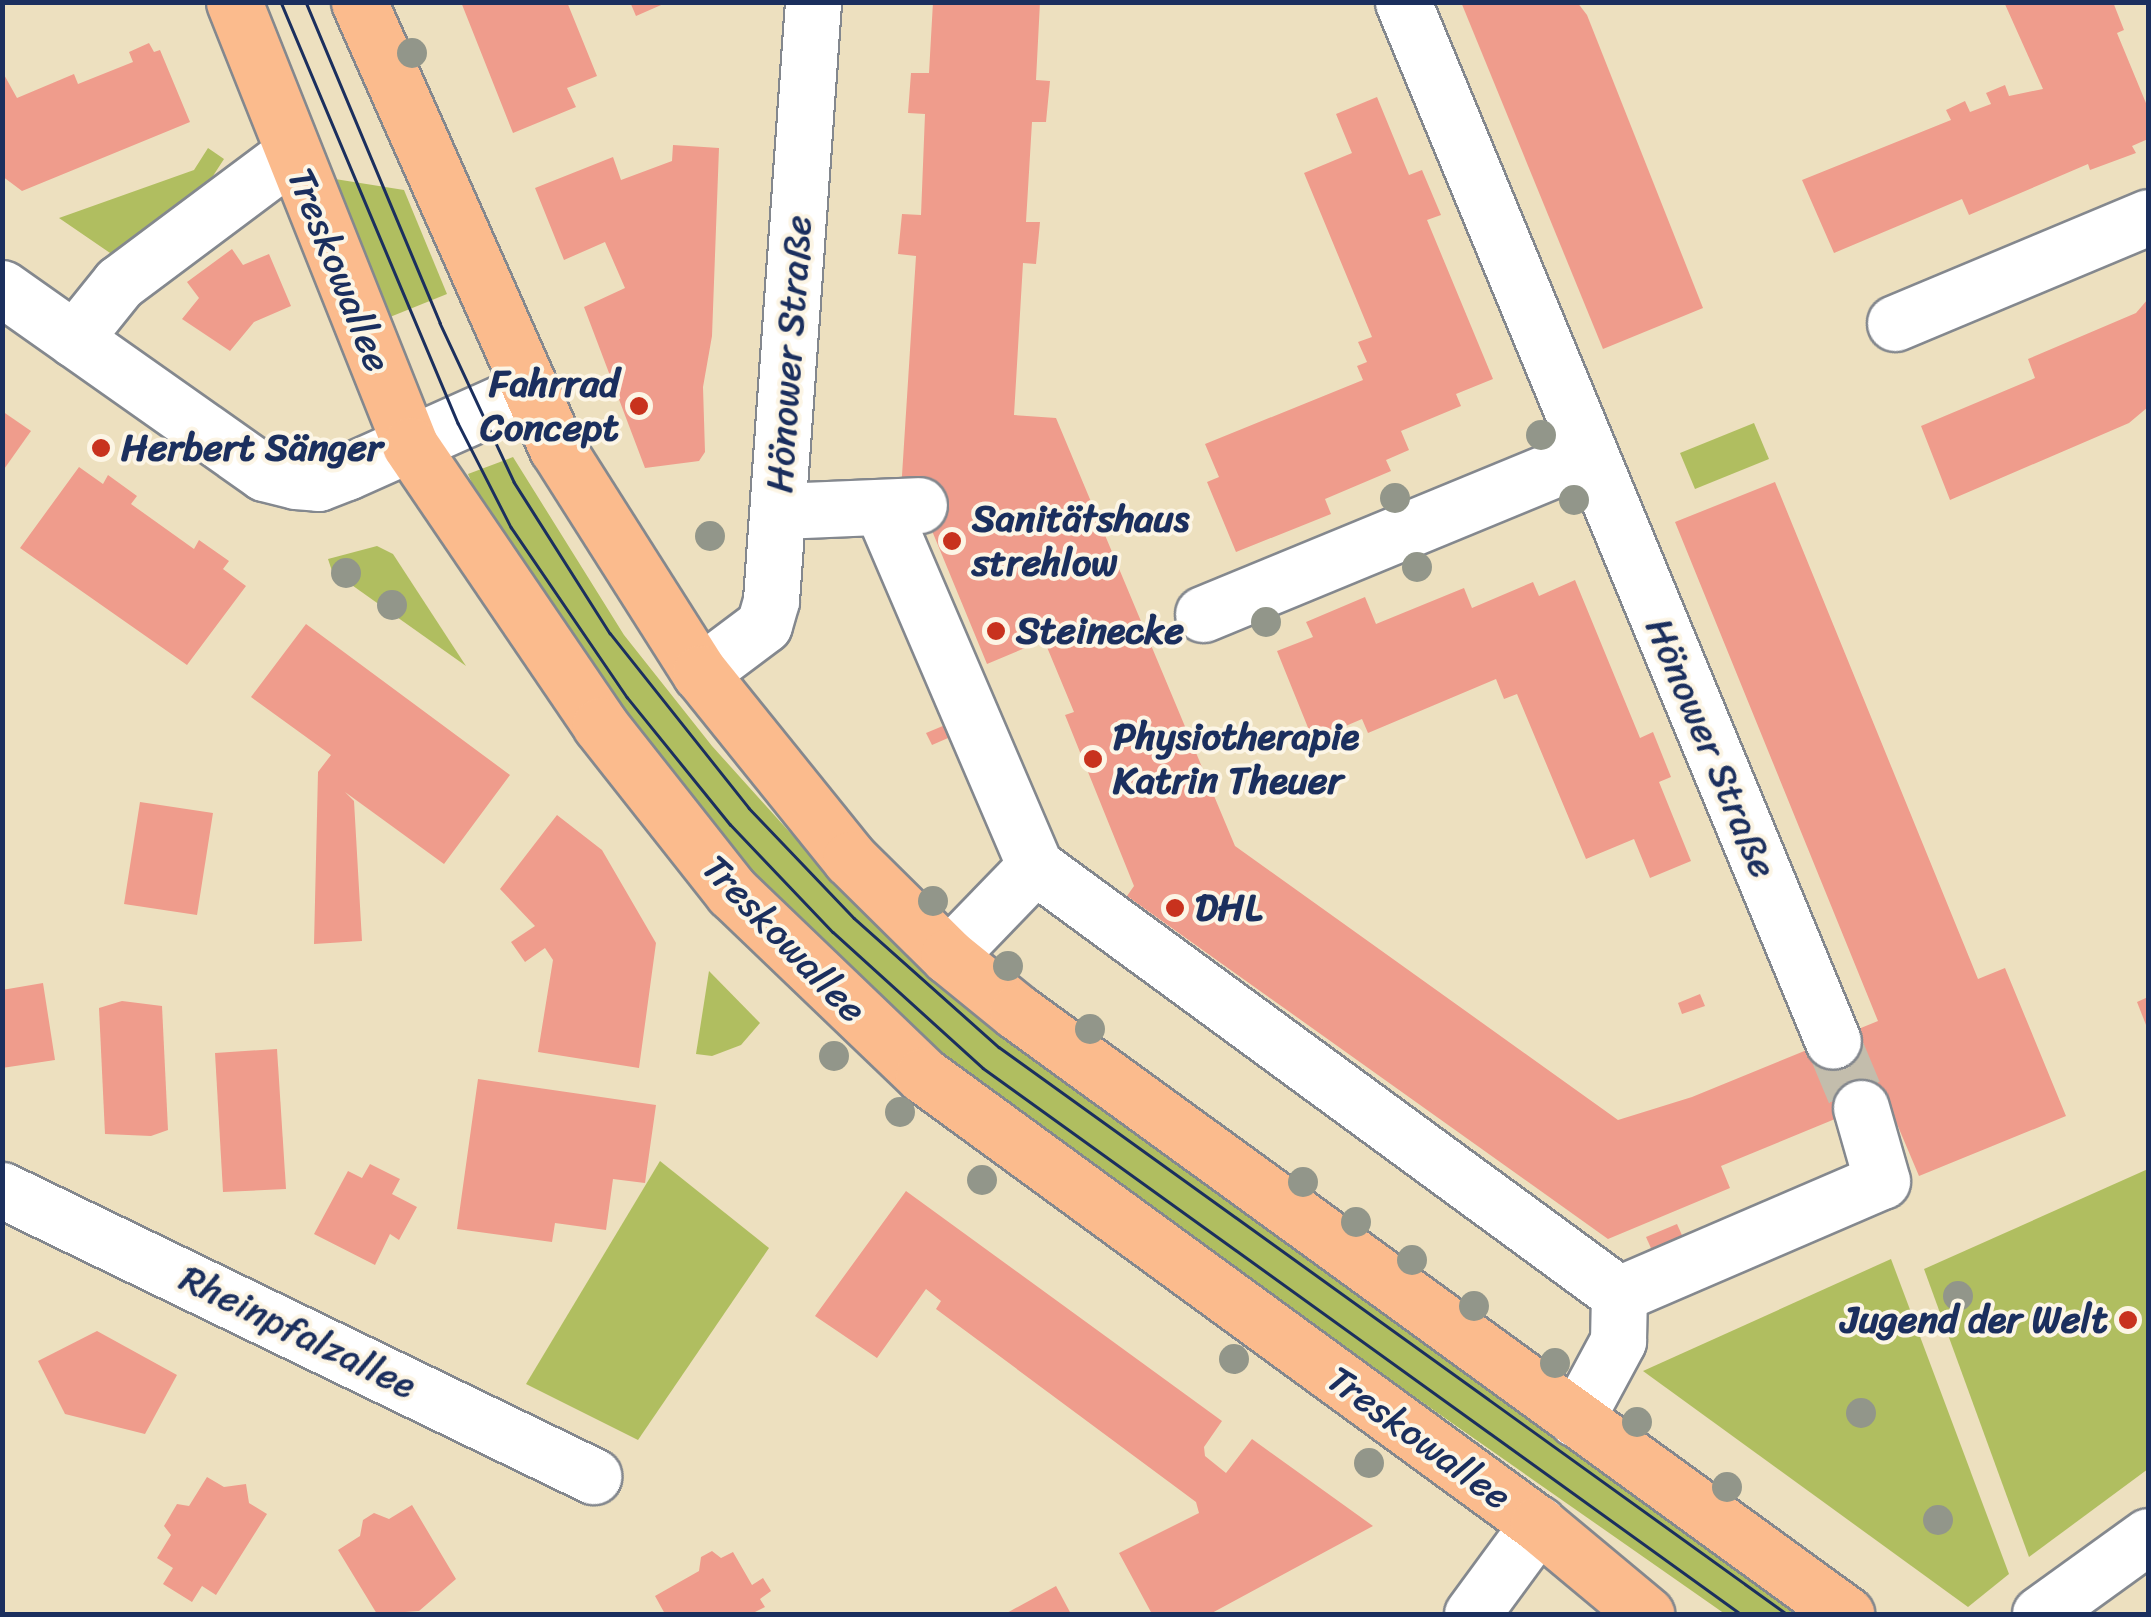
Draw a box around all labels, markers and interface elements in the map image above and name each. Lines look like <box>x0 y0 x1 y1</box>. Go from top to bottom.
street label: Treskowallee <box>277 161 401 379</box>
street label: Hönower Straße <box>757 214 821 494</box>
place label: Fahrrad Concept <box>480 361 619 450</box>
marker: Fahrrad Concept <box>628 395 650 417</box>
place label: Herbert Sänger <box>121 425 383 471</box>
marker: Herbert Sänger <box>90 437 112 459</box>
place label: Sanitätshaus strehlow <box>972 496 1189 586</box>
marker: Sanitätshaus strehlow <box>941 530 963 552</box>
place label: Steinecke <box>1016 608 1184 654</box>
street label: Hönower Straße <box>1636 611 1786 885</box>
marker: Steinecke <box>985 620 1007 642</box>
place label: Physiotherapie Katrin Theuer <box>1113 714 1359 804</box>
marker: Physiotherapie Katrin Theuer <box>1082 748 1104 770</box>
street label: Treskowallee <box>693 846 875 1032</box>
place label: DHL <box>1195 885 1262 931</box>
marker: DHL <box>1164 897 1186 919</box>
street label: Rheinpfalzallee <box>173 1255 423 1409</box>
place label: Jugend der Welt <box>1839 1297 2108 1343</box>
marker: Jugend der Welt <box>2117 1309 2139 1331</box>
street label: Treskowallee <box>1318 1356 1520 1520</box>

